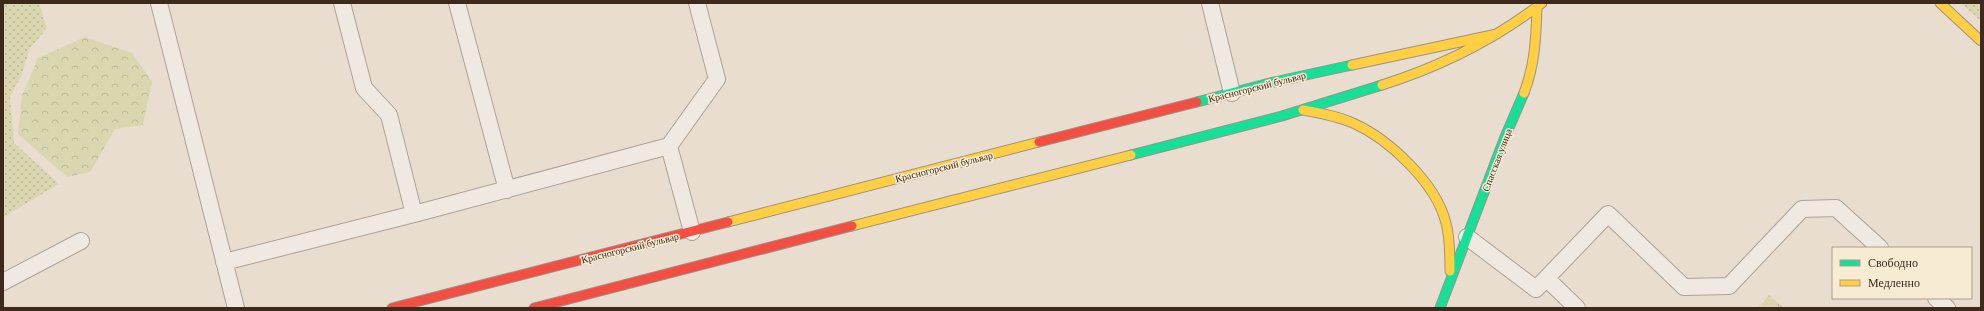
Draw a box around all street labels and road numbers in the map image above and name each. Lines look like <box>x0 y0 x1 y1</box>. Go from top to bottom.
street label: Красногорский бульвар <box>1207 70 1307 104</box>
street label: Спасская улица <box>1480 127 1514 193</box>
street label: Красногорский бульвар <box>894 150 994 184</box>
street label: Красногорский бульвар <box>580 231 680 265</box>

